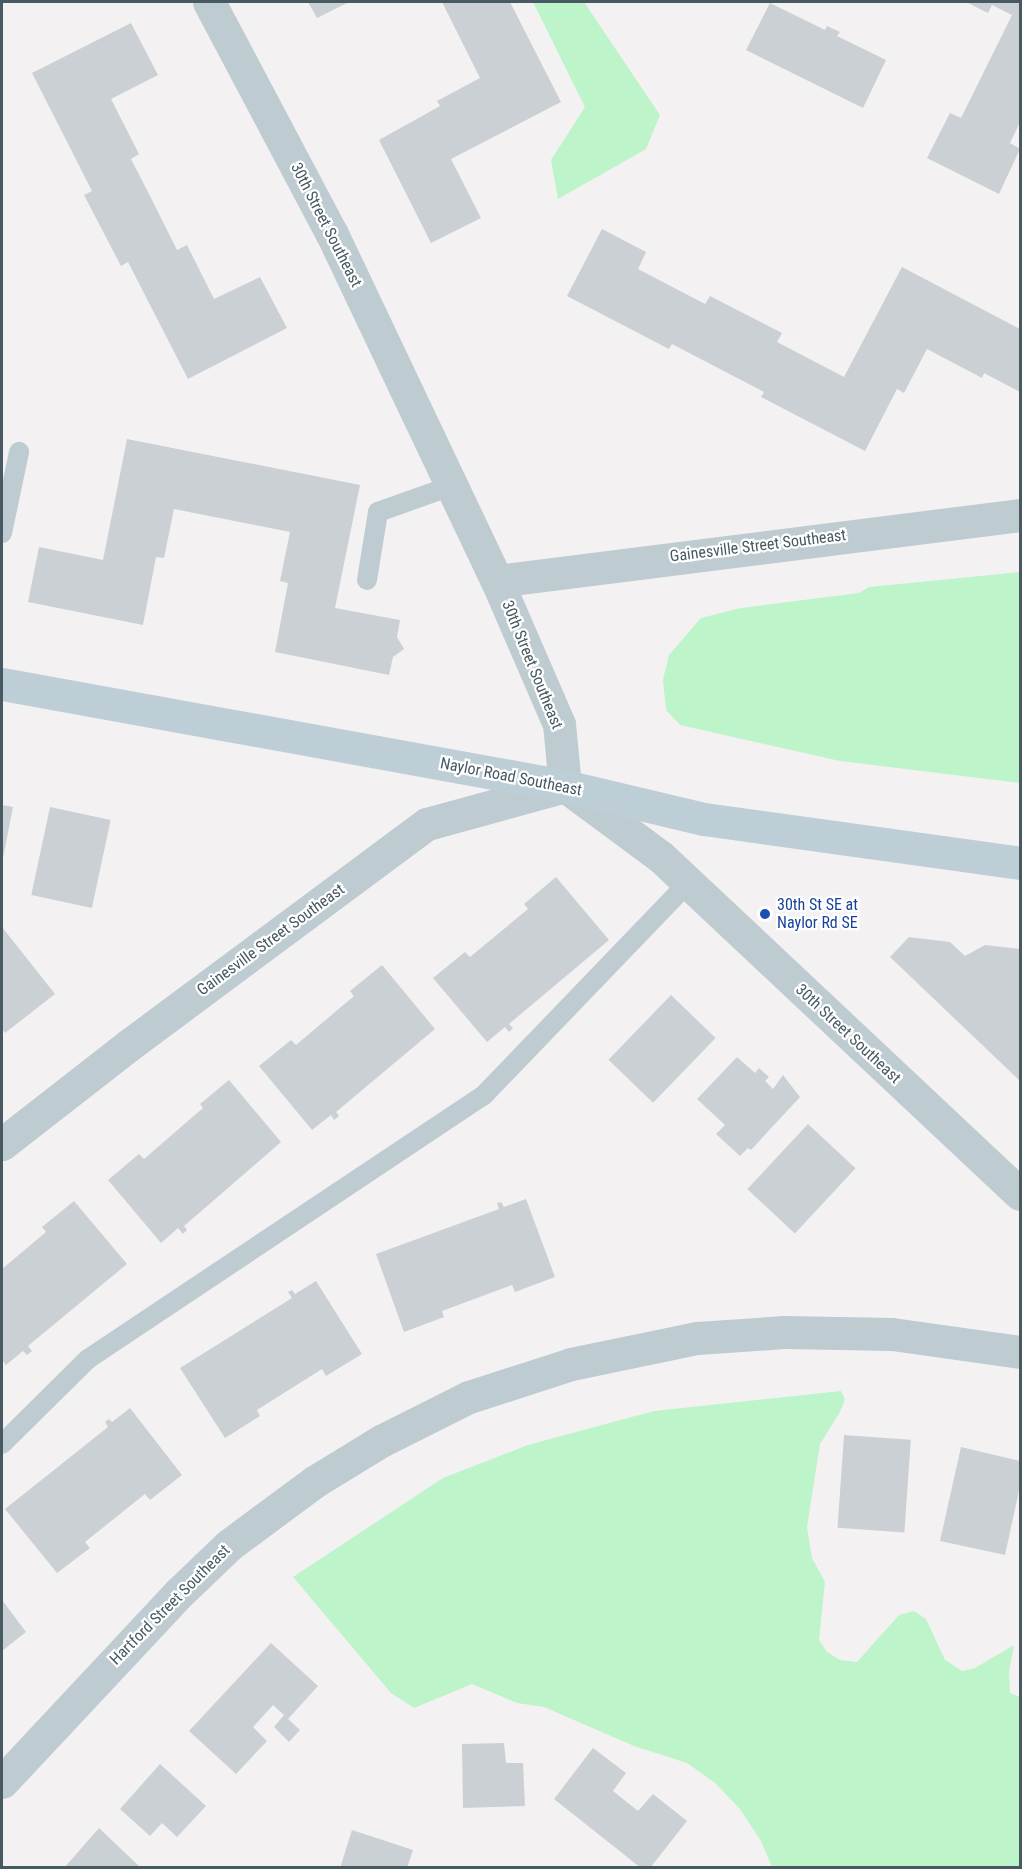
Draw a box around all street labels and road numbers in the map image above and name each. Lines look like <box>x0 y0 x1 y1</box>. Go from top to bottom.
street label: 30th Street Southeast <box>286 160 366 290</box>
street label: Gainesville Street Southeast <box>669 526 847 566</box>
street label: 30th Street Southeast <box>497 598 567 732</box>
street label: Naylor Road Southeast <box>439 754 583 800</box>
street label: Gainesville Street Southeast <box>194 880 348 1000</box>
street label: 30th Street Southeast <box>791 980 905 1088</box>
street label: Hartford Street Southeast <box>106 1541 234 1669</box>

